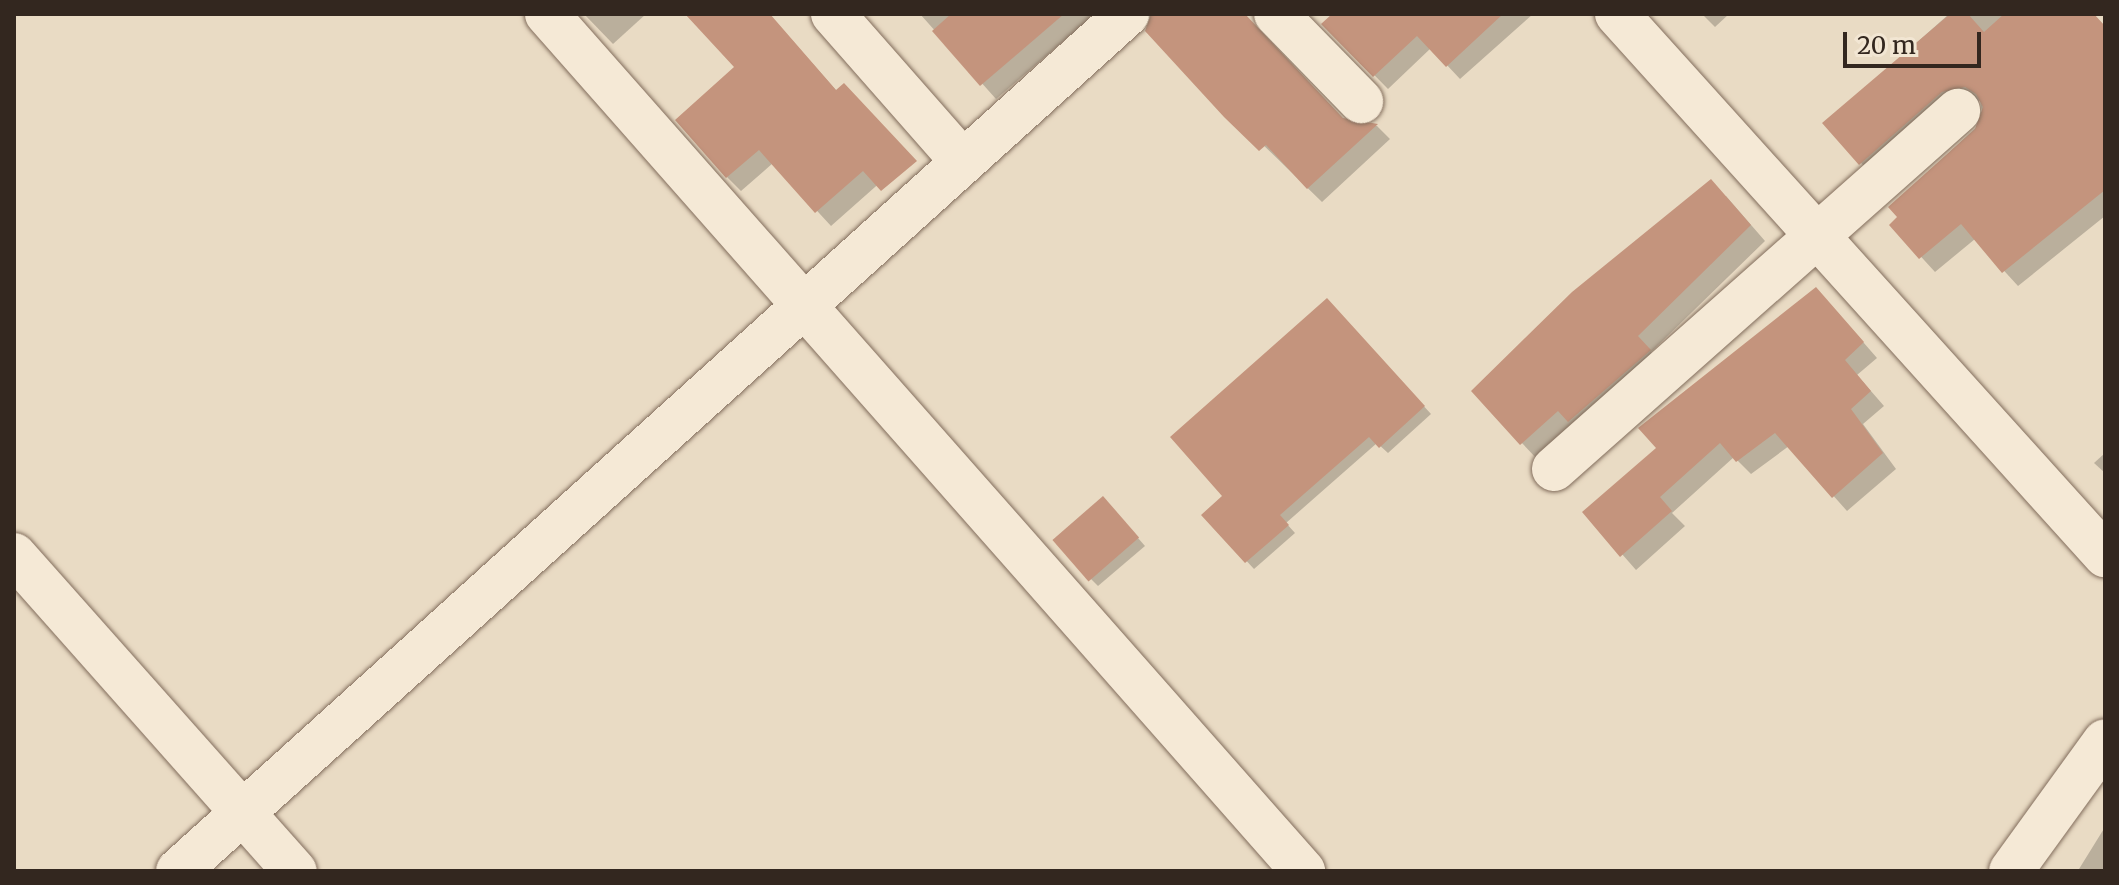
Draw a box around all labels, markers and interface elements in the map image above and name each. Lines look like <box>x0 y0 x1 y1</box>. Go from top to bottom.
scale bar <box>1847 16 1985 66</box>
text: 20 m <box>1857 30 1916 61</box>

